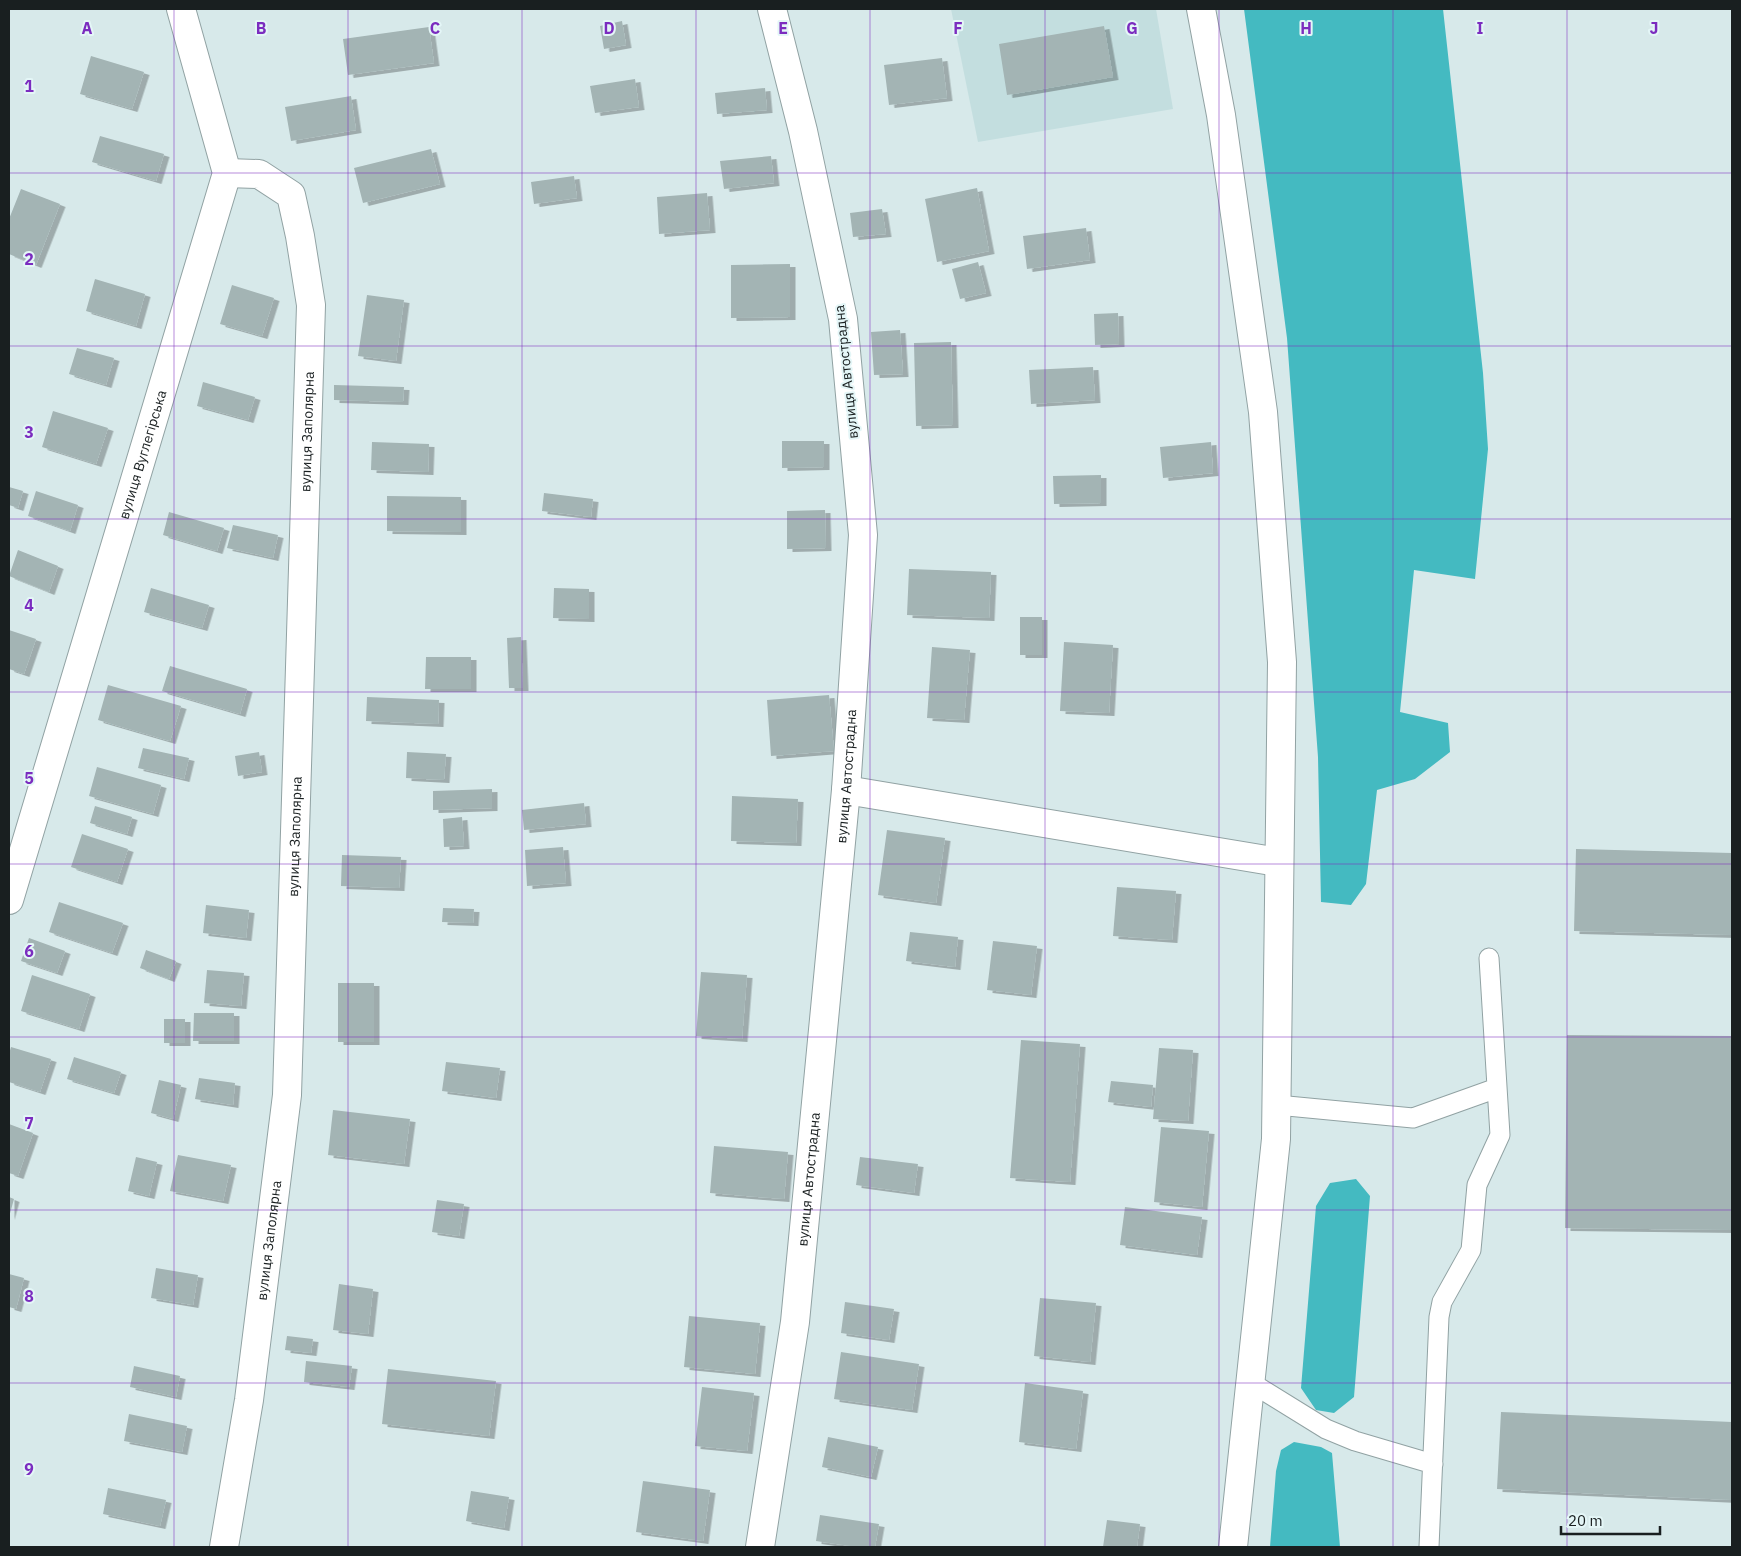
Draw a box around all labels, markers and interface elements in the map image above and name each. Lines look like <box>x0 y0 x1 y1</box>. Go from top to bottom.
text: A <box>82 18 93 38</box>
text: B <box>256 18 267 38</box>
text: C <box>430 18 440 38</box>
text: D <box>603 18 615 38</box>
text: E <box>778 18 788 38</box>
text: F <box>953 18 963 38</box>
text: G <box>1126 18 1138 38</box>
text: H <box>1300 18 1312 38</box>
text: I <box>1477 18 1484 38</box>
text: J <box>1650 18 1658 38</box>
text: 1 <box>24 76 34 96</box>
text: 2 <box>24 249 34 269</box>
street label: вулиця Автострадна <box>830 304 862 440</box>
street label: вулиця Заполярна <box>296 371 318 492</box>
street label: вулиця Вуглегірська <box>115 387 171 521</box>
text: 3 <box>24 422 34 442</box>
text: 4 <box>24 595 34 615</box>
street label: вулиця Автострадна <box>832 708 860 844</box>
text: 5 <box>24 768 34 788</box>
street label: вулиця Заполярна <box>284 775 306 897</box>
text: 6 <box>24 941 34 961</box>
street label: вулиця Автострадна <box>793 1111 824 1247</box>
text: 7 <box>24 1113 34 1133</box>
street label: вулиця Заполярна <box>252 1179 285 1301</box>
text: 8 <box>24 1286 34 1306</box>
text: 9 <box>24 1459 34 1479</box>
scale bar <box>1561 1504 1660 1536</box>
text: 20 m <box>1568 1511 1603 1530</box>

